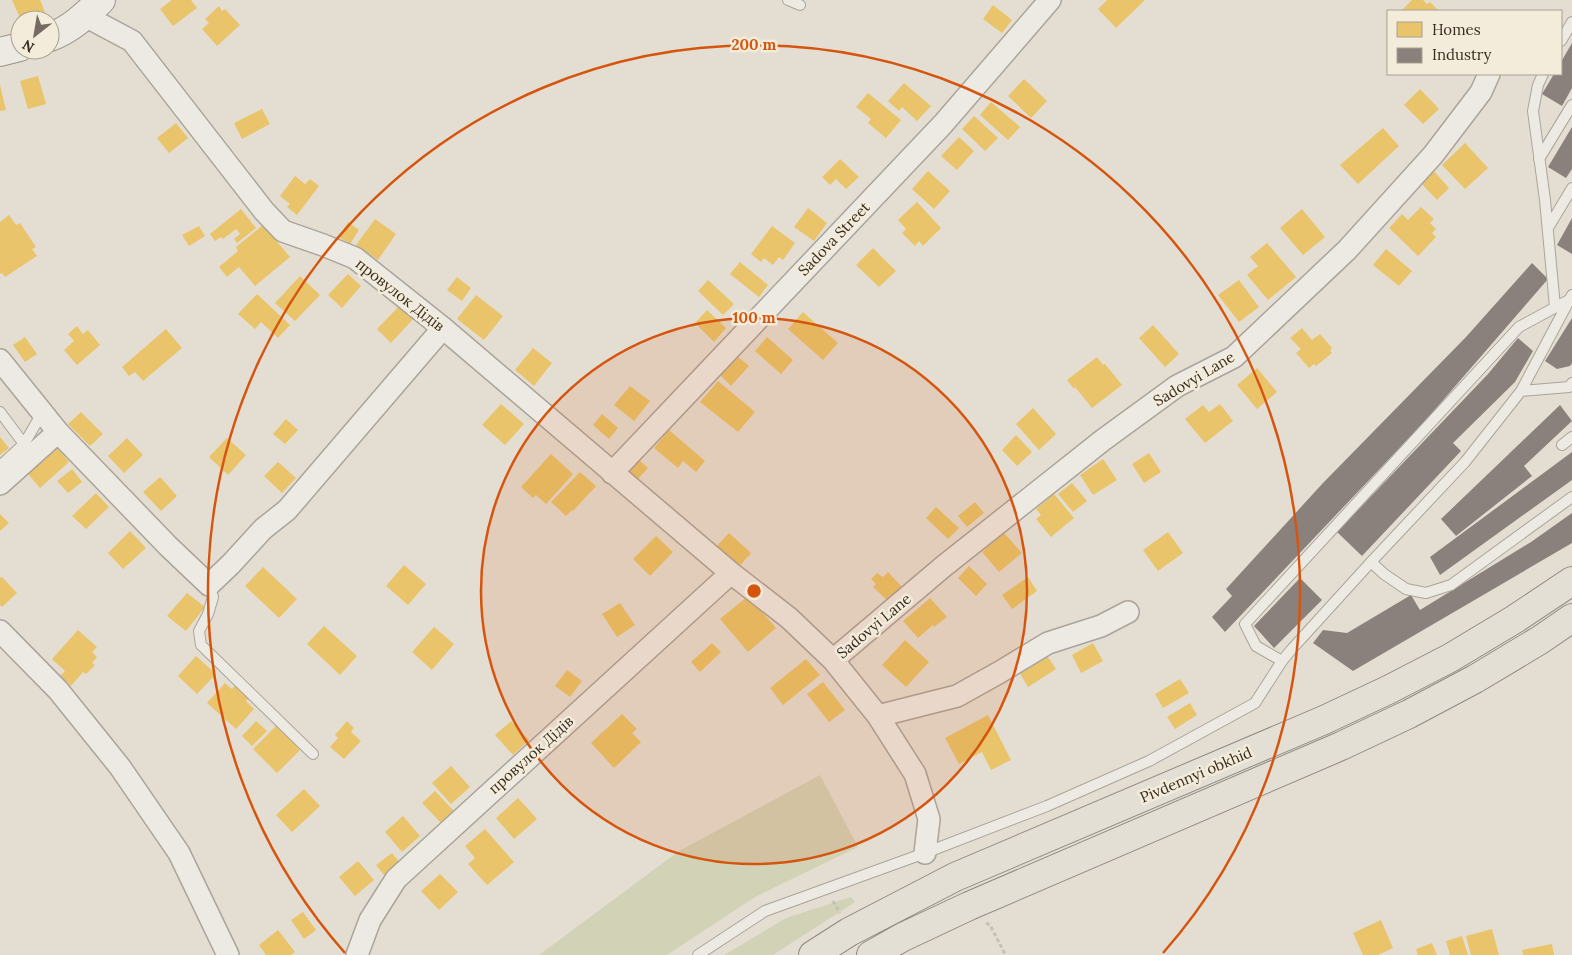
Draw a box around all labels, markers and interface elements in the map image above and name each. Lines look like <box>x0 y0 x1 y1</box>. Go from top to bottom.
north arrow <box>10 10 60 60</box>
legend <box>1387 10 1562 75</box>
text: Homes <box>1432 20 1481 39</box>
text: 200 m <box>732 35 777 54</box>
text: N <box>19 36 38 57</box>
text: Industry <box>1432 45 1491 64</box>
street label: Sadova Street <box>794 198 874 280</box>
street label: провулок Дідів <box>352 254 449 335</box>
text: 100 m <box>733 308 776 327</box>
street label: Sadovyi Lane <box>1150 347 1238 410</box>
centre of rings <box>745 582 763 600</box>
street label: Sadovyi Lane <box>833 589 915 662</box>
street label: провулок Дідів <box>484 711 577 798</box>
street label: Pivdennyi obkhid <box>1137 742 1255 807</box>

